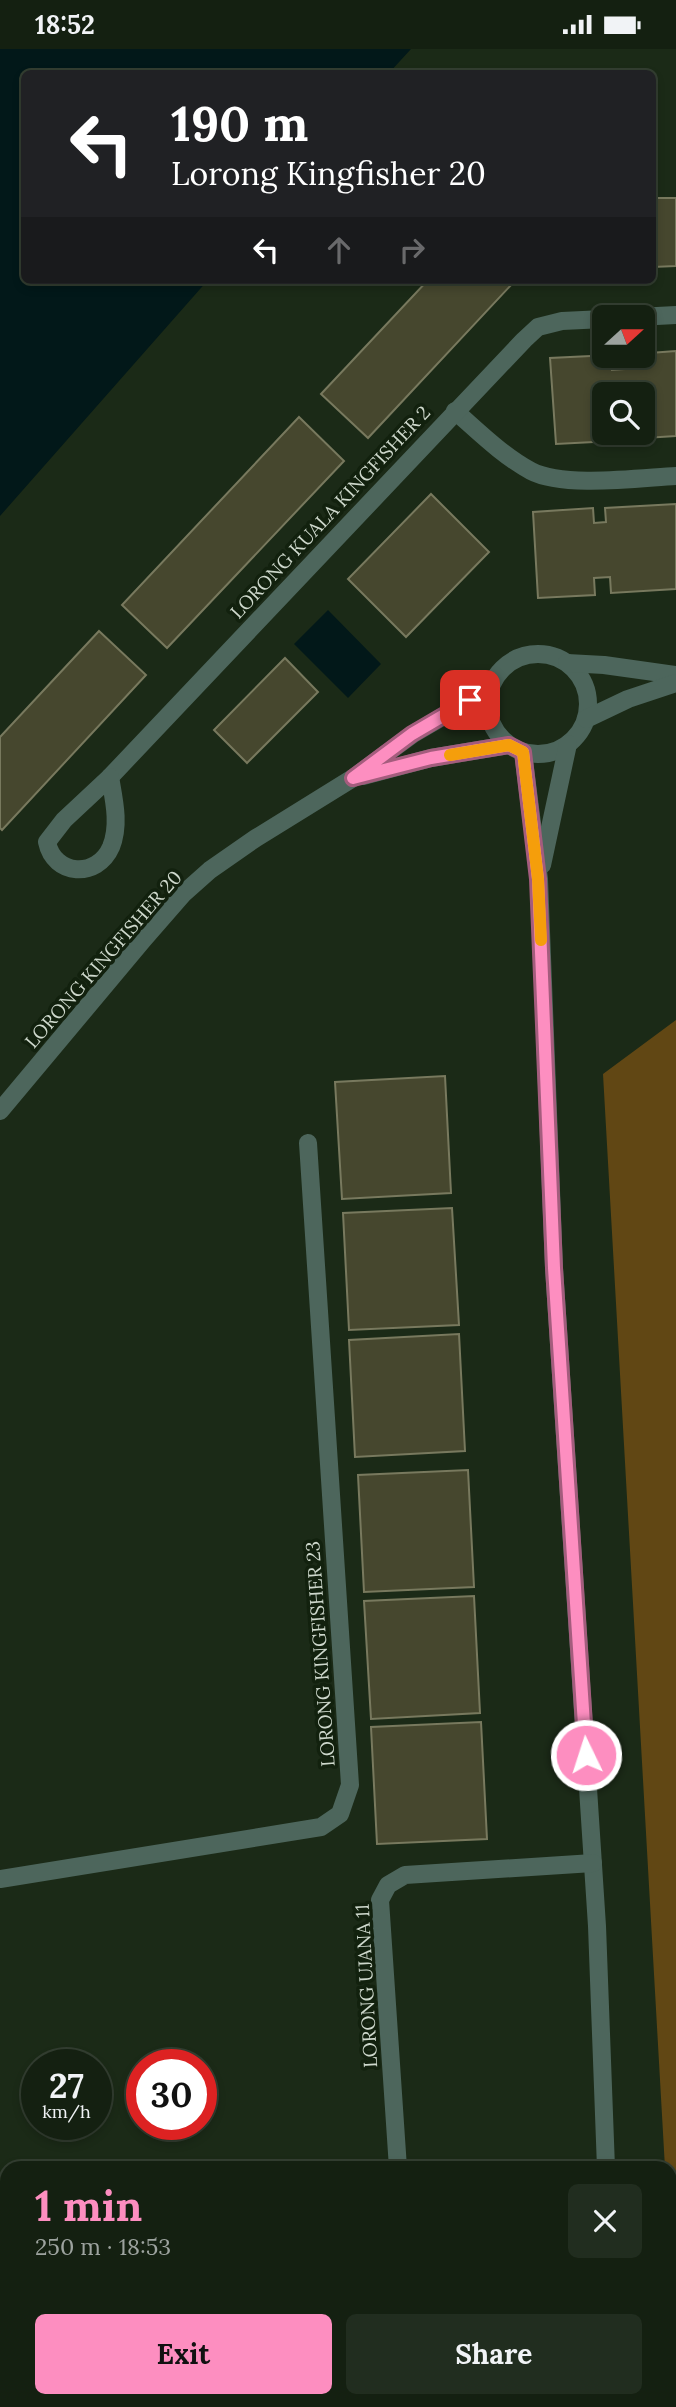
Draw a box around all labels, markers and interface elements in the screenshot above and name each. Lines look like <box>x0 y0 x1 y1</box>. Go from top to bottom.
text: 18:52 <box>35 8 95 41</box>
text: 190 m <box>171 92 308 154</box>
icon: left <box>56 98 147 189</box>
text: Lorong Kingfisher 20 <box>171 153 486 194</box>
icon: left <box>247 231 285 269</box>
icon: ahead <box>320 231 358 269</box>
icon: right <box>393 231 431 269</box>
north arrow <box>592 305 654 367</box>
map controls <box>592 305 655 445</box>
button: search <box>592 382 655 445</box>
street label: LORONG KUALA KINGFISHER 2 <box>225 400 435 624</box>
pin <box>440 670 500 730</box>
icon: arrive <box>451 681 489 719</box>
street label: LORONG KINGFISHER 20 <box>19 865 187 1053</box>
street label: LORONG KINGFISHER 23 <box>300 1540 340 1768</box>
position arrow <box>549 1718 623 1792</box>
street label: LORONG UJANA 11 <box>350 1903 382 2069</box>
speed limit sign: 30 <box>126 2049 217 2140</box>
text: 27 <box>49 2063 84 2108</box>
text: km/h <box>42 2100 91 2123</box>
text: 1 min <box>35 2179 142 2233</box>
button: close <box>568 2184 642 2258</box>
text: 250 m · 18:53 <box>35 2232 171 2261</box>
button: Exit <box>35 2314 332 2394</box>
button: Share <box>346 2314 642 2394</box>

